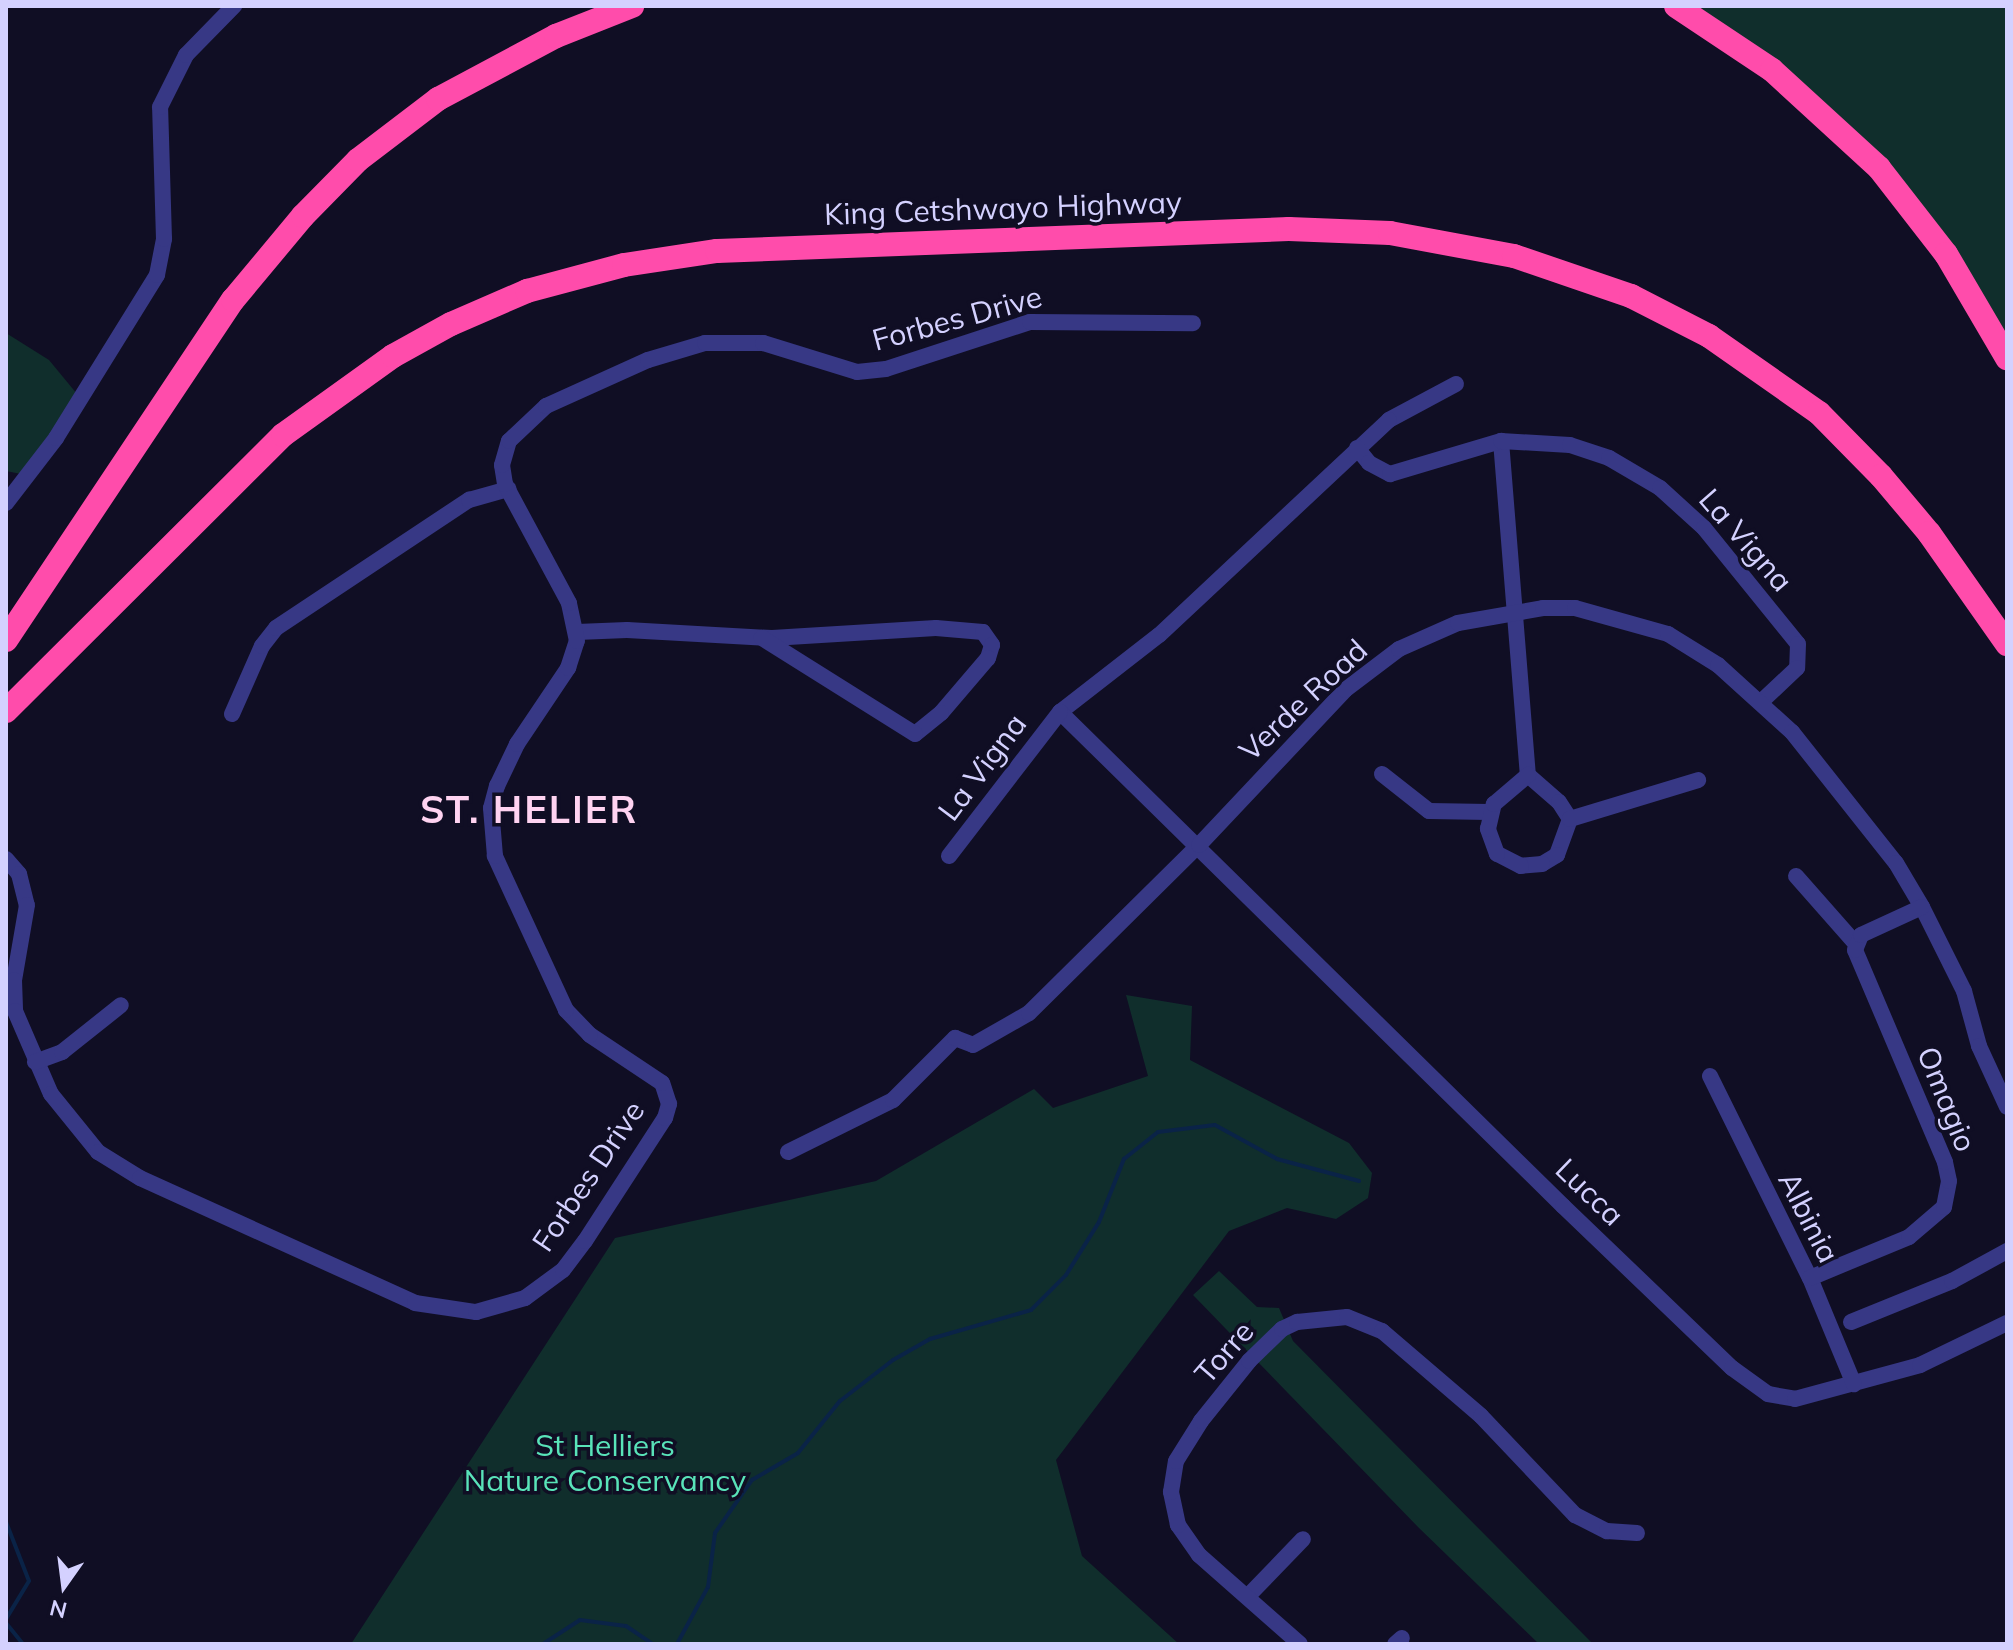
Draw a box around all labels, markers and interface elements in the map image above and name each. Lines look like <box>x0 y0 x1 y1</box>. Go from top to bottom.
street label: King Cetshwayo Highway <box>824 184 1182 232</box>
street label: Forbes Drive <box>868 278 1046 358</box>
street label: La Vigna <box>1692 481 1800 599</box>
street label: Verde Road <box>1232 632 1374 768</box>
street label: La Vigna <box>930 707 1034 827</box>
district label: ST. HELIER <box>420 787 638 833</box>
street label: Omagio <box>1910 1041 1984 1157</box>
street label: Forbes Drive <box>524 1094 652 1258</box>
street label: Lucca <box>1548 1151 1632 1233</box>
street label: Albinia <box>1771 1166 1847 1268</box>
street label: Torre <box>1187 1313 1261 1391</box>
park label: St Helliers Nature Conservancy <box>464 1427 746 1498</box>
north arrow <box>24 1546 104 1626</box>
text: N <box>47 1594 70 1625</box>

